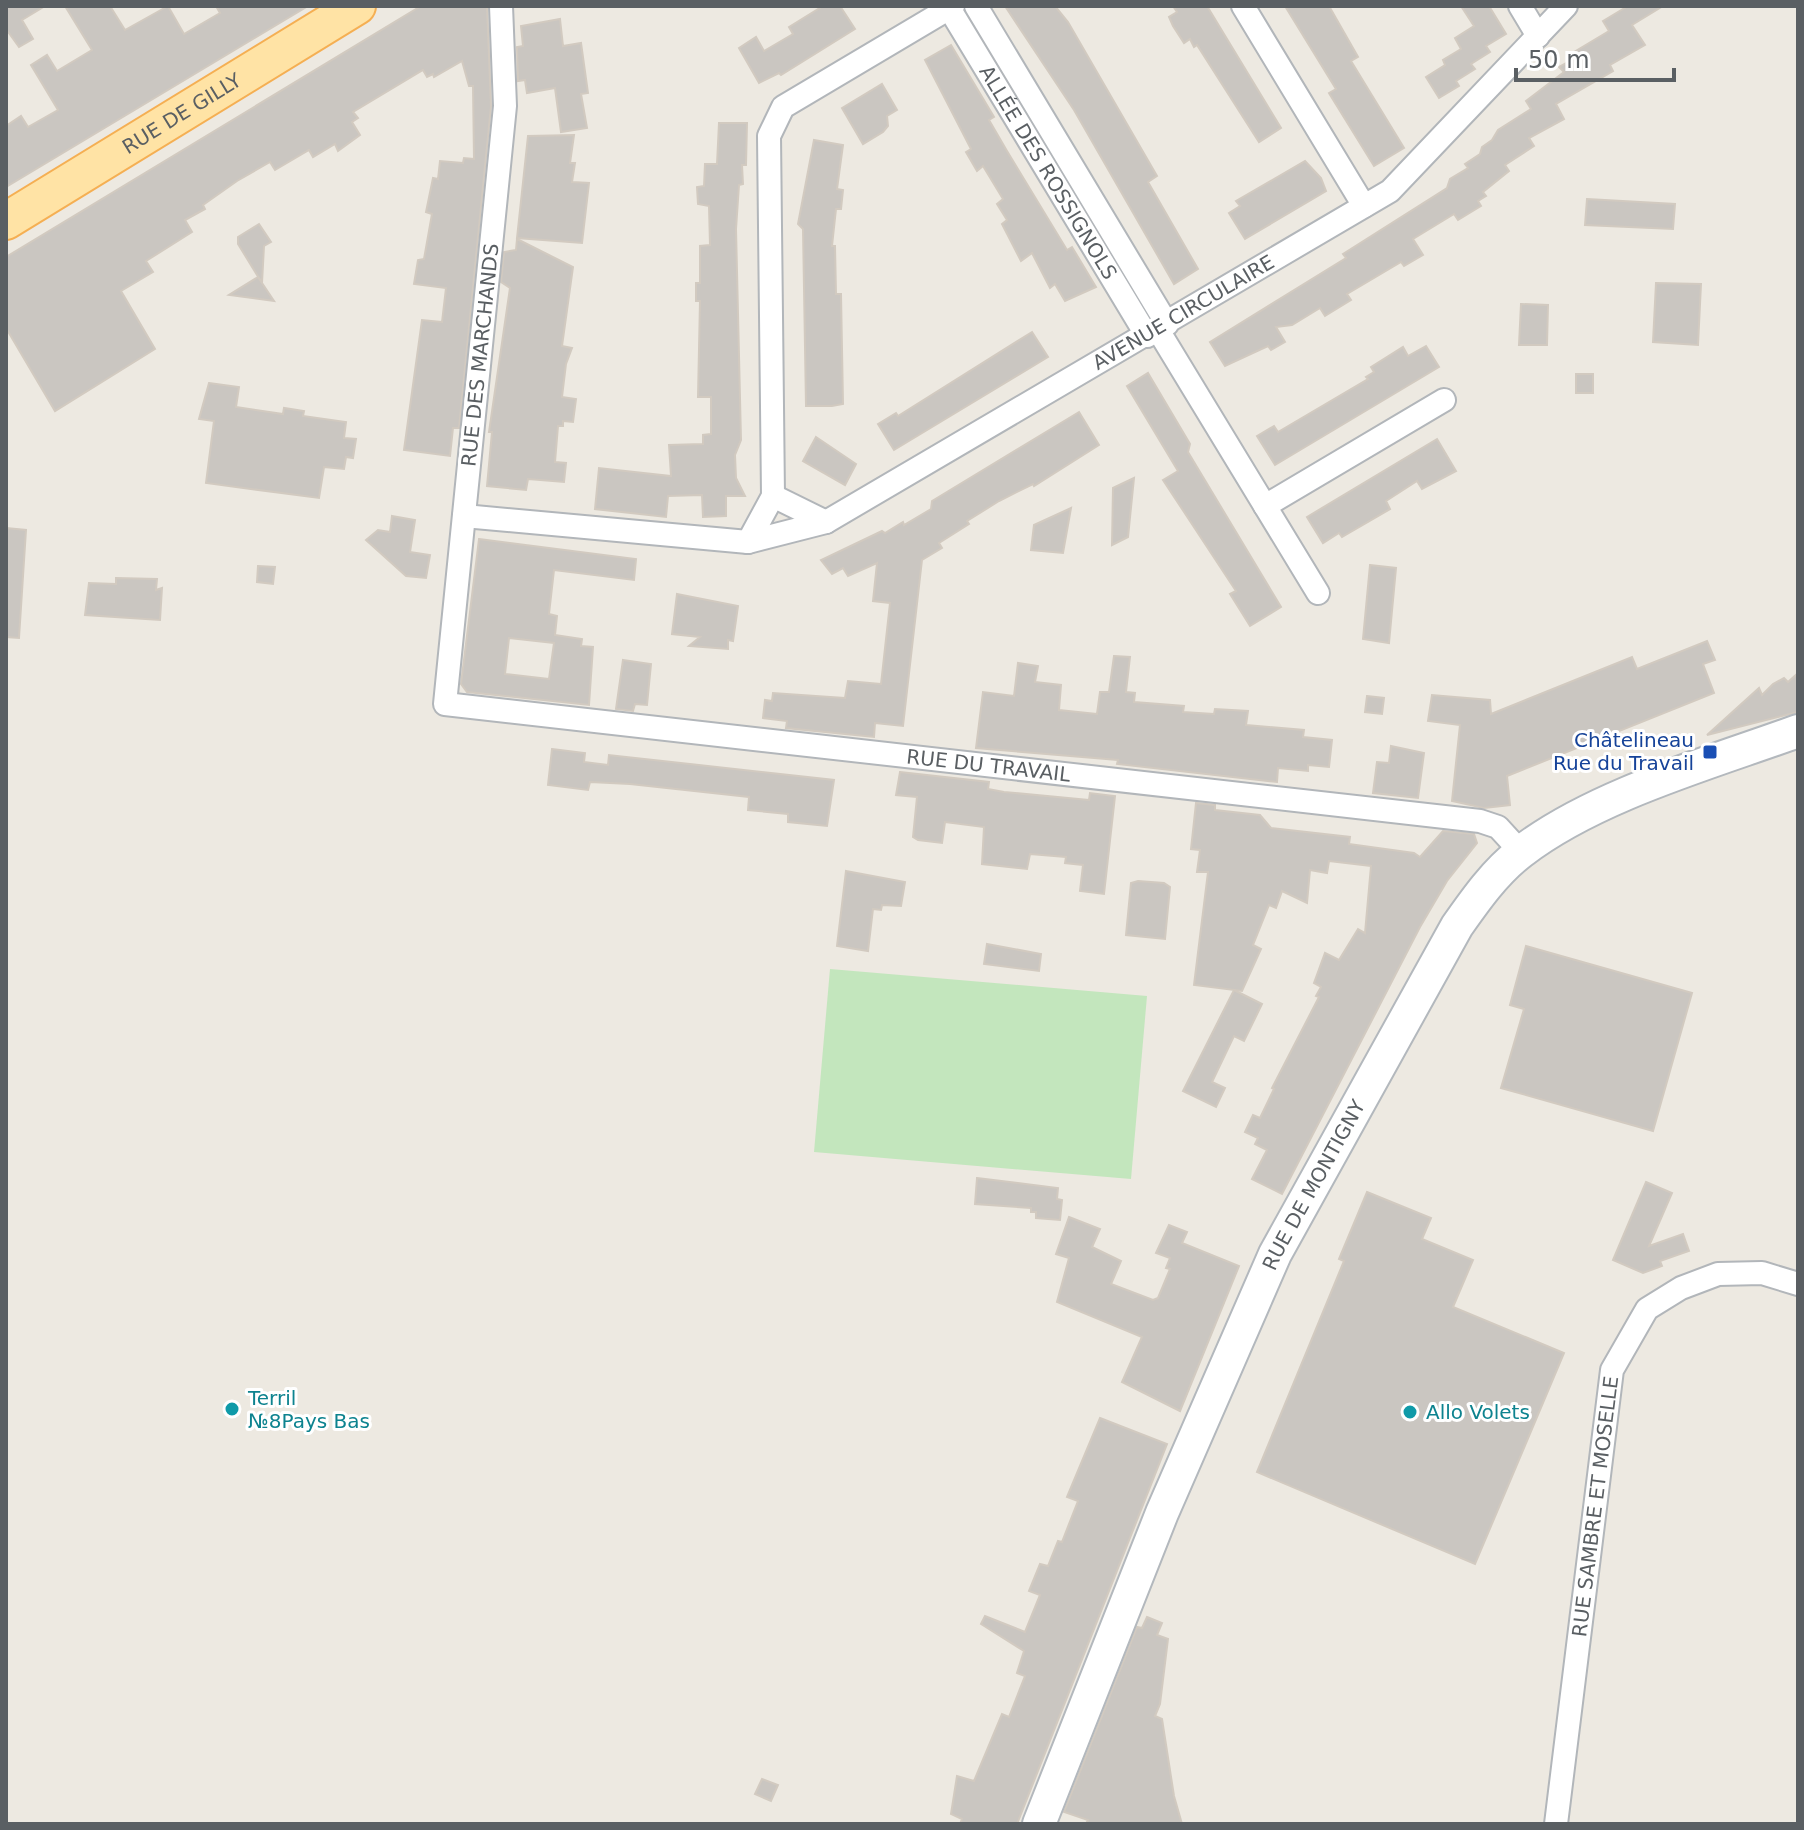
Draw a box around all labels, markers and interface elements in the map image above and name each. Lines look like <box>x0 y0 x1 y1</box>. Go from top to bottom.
scale bar <box>1516 32 1674 82</box>
text: 50 m <box>1528 46 1590 74</box>
street label: ALLÉE DES ROSSIGNOLS <box>974 61 1122 284</box>
street label: RUE DE GILLY <box>118 67 246 159</box>
street label: RUE DES MARCHANDS <box>456 242 504 468</box>
street label: AVENUE CIRCULAIRE <box>1088 250 1278 375</box>
place label: Châtelineau Rue du Travail <box>1553 728 1694 775</box>
marker: Châtelineau Rue du Travail <box>1701 743 1719 761</box>
street label: RUE DU TRAVAIL <box>905 744 1073 787</box>
street label: RUE DE MONTIGNY <box>1257 1095 1370 1274</box>
street label: RUE SAMBRE ET MOSELLE <box>1567 1375 1623 1638</box>
place label: Terril №8Pays Bas <box>247 1386 370 1433</box>
marker: Terril №8Pays Bas <box>223 1400 241 1418</box>
place label: Allo Volets <box>1426 1400 1530 1424</box>
marker: Allo Volets <box>1401 1403 1419 1421</box>

